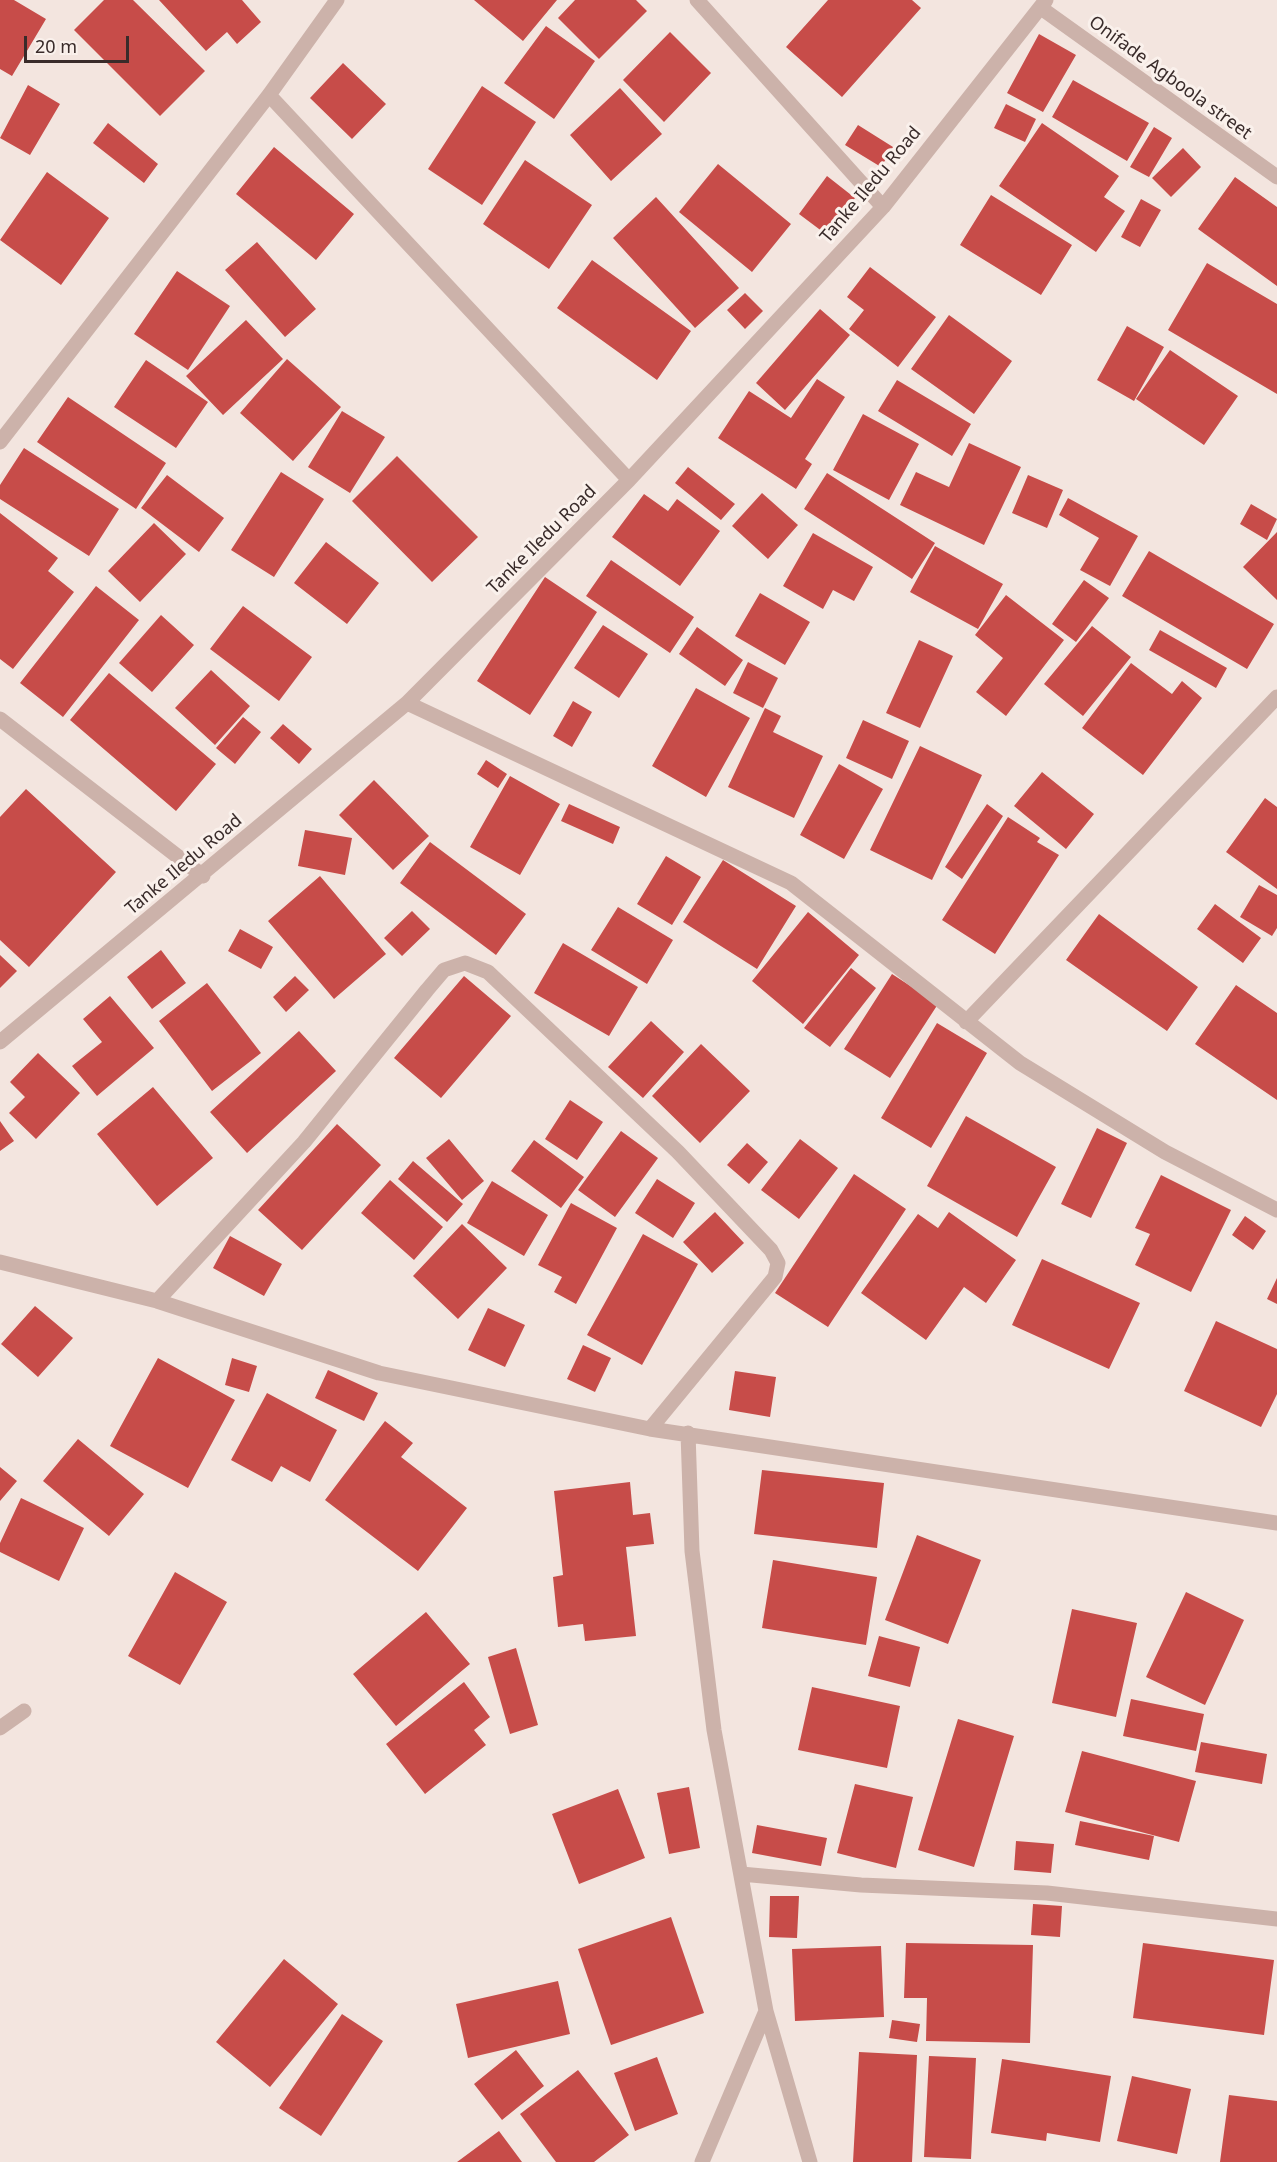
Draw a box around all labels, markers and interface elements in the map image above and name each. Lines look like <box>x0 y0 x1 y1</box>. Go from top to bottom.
street label: Onifade Agboola street <box>1084 12 1256 144</box>
scale bar <box>27 24 132 62</box>
text: 20 m <box>35 34 77 58</box>
street label: Tanke Iledu Road <box>816 122 926 248</box>
street label: Tanke Iledu Road <box>483 481 601 599</box>
street label: Tanke Iledu Road <box>121 810 247 920</box>

